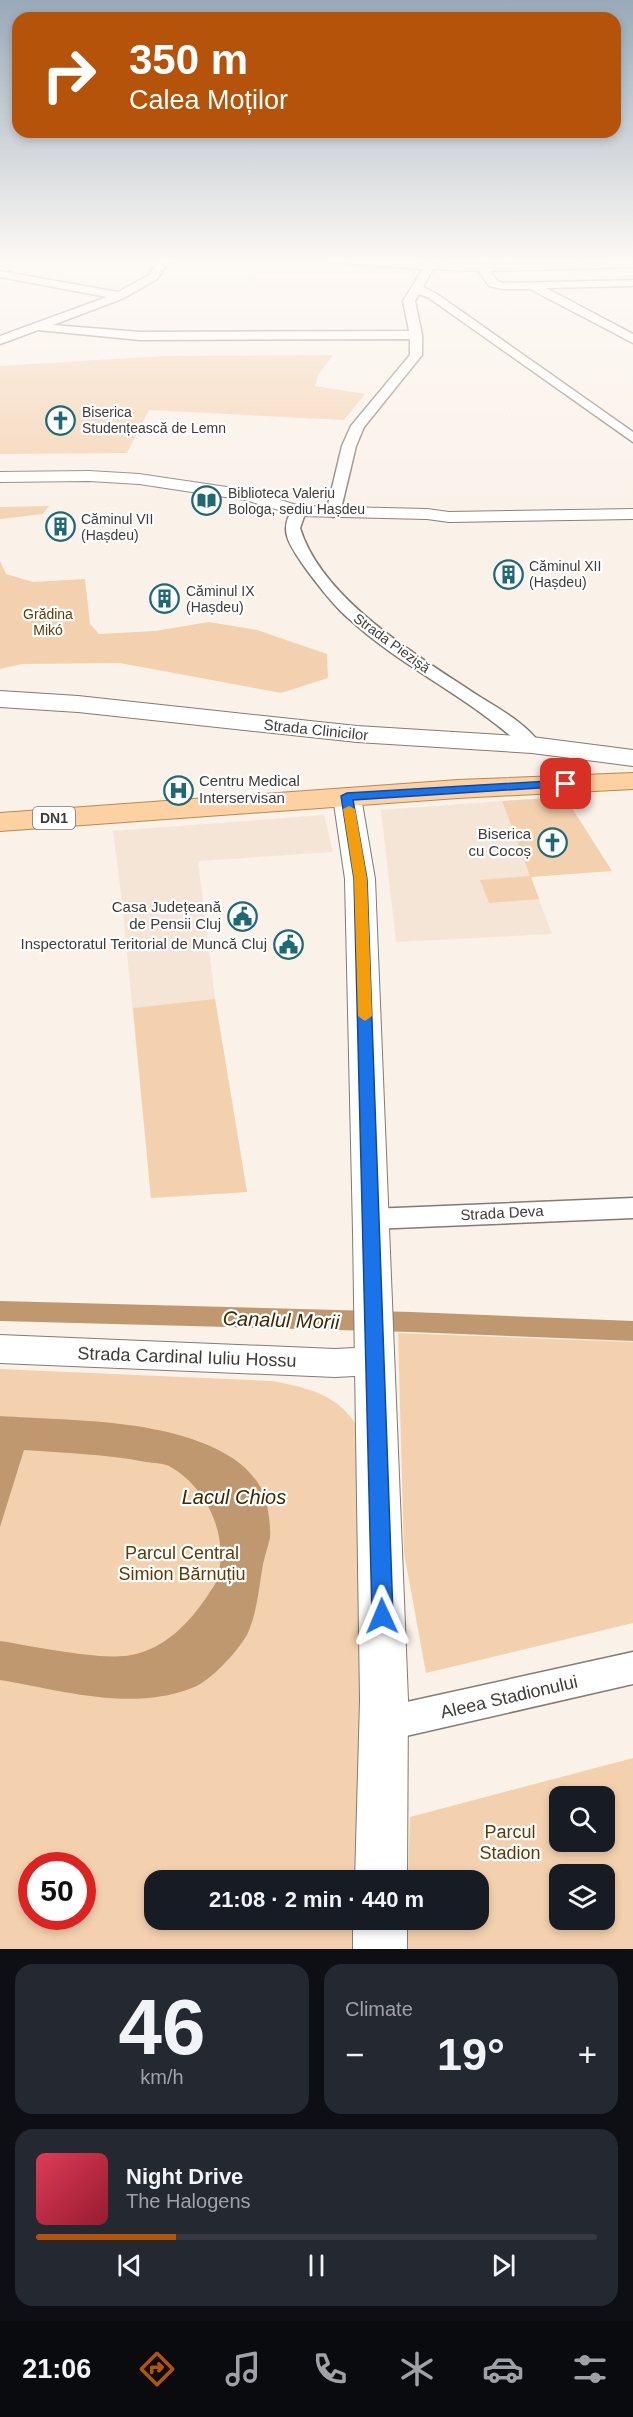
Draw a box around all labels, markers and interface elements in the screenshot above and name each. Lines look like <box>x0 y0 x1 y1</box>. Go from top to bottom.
icon: right <box>30 36 108 114</box>
text: 350 m <box>129 36 248 83</box>
text: Calea Moților <box>129 85 288 115</box>
church icon: Biserica Studențească de Lemn <box>45 404 77 436</box>
place label: Biserica Studențească de Lemn <box>82 404 226 436</box>
library icon: Biblioteca Valeriu Bologa, sediu Hașdeu <box>191 485 223 517</box>
place label: Biblioteca Valeriu Bologa, sediu Hașdeu <box>228 485 365 517</box>
building icon: Căminul VII (Hașdeu) <box>44 511 76 543</box>
place label: Căminul VII (Hașdeu) <box>81 511 153 543</box>
building icon: Căminul XII (Hașdeu) <box>492 558 524 590</box>
place label: Căminul XII (Hașdeu) <box>529 558 601 590</box>
building icon: Căminul IX (Hașdeu) <box>149 583 181 615</box>
place label: Căminul IX (Hașdeu) <box>186 583 255 615</box>
park label: Grădina Mikó <box>23 606 73 638</box>
street label: Strada Piezișă <box>351 610 433 676</box>
street label: Strada Clinicilor <box>263 716 369 743</box>
pin <box>540 758 591 809</box>
icon: arrive <box>549 767 582 800</box>
place label: Centru Medical Interservisan <box>199 772 300 806</box>
hospital icon: Centru Medical Interservisan <box>162 774 194 806</box>
road number: DN1 <box>33 807 75 829</box>
place label: Biserica cu Cocoș <box>468 825 532 859</box>
church icon: Biserica cu Cocoș <box>536 827 568 859</box>
place label: Casa Județeană de Pensii Cluj <box>112 898 222 932</box>
public building icon: Casa Județeană de Pensii Cluj <box>226 900 258 932</box>
public building icon: Inspectoratul Teritorial de Muncă Cluj <box>272 928 304 960</box>
place label: Inspectoratul Teritorial de Muncă Cluj <box>20 935 267 952</box>
street label: Strada Deva <box>460 1202 545 1223</box>
water label: Canalul Morii <box>222 1307 340 1333</box>
street label: Strada Cardinal Iuliu Hossu <box>77 1343 297 1371</box>
water label: Lacul Chios <box>182 1486 286 1508</box>
park label: Parcul Central Simion Bărnuțiu <box>118 1543 246 1584</box>
position arrow <box>350 1584 414 1648</box>
street label: Aleea Stadionului <box>438 1671 580 1723</box>
map controls <box>549 1786 615 1930</box>
button: search <box>549 1786 615 1852</box>
park label: Parcul Stadion <box>479 1822 541 1863</box>
speed limit sign: 50 <box>18 1852 96 1930</box>
button: layers <box>549 1864 615 1930</box>
text: 21:08 · 2 min · 440 m <box>209 1887 424 1912</box>
text: 46 <box>119 1983 205 2071</box>
text: Climate <box>345 1998 413 2020</box>
text: 19° <box>437 2029 505 2080</box>
text: − <box>345 2036 364 2073</box>
text: + <box>578 2036 597 2073</box>
text: km/h <box>140 2066 184 2088</box>
text: Night Drive <box>126 2164 243 2189</box>
text: The Halogens <box>126 2190 251 2212</box>
icon: previous <box>113 2249 146 2282</box>
icon: pause <box>300 2249 333 2282</box>
icon: next <box>487 2249 520 2282</box>
icon: directions <box>136 2348 178 2390</box>
icon: music <box>222 2348 264 2390</box>
icon: phone <box>309 2348 351 2390</box>
icon: climate <box>396 2348 438 2390</box>
icon: car <box>482 2348 524 2390</box>
icon: filters <box>569 2348 611 2390</box>
text: 21:06 <box>22 2354 91 2384</box>

